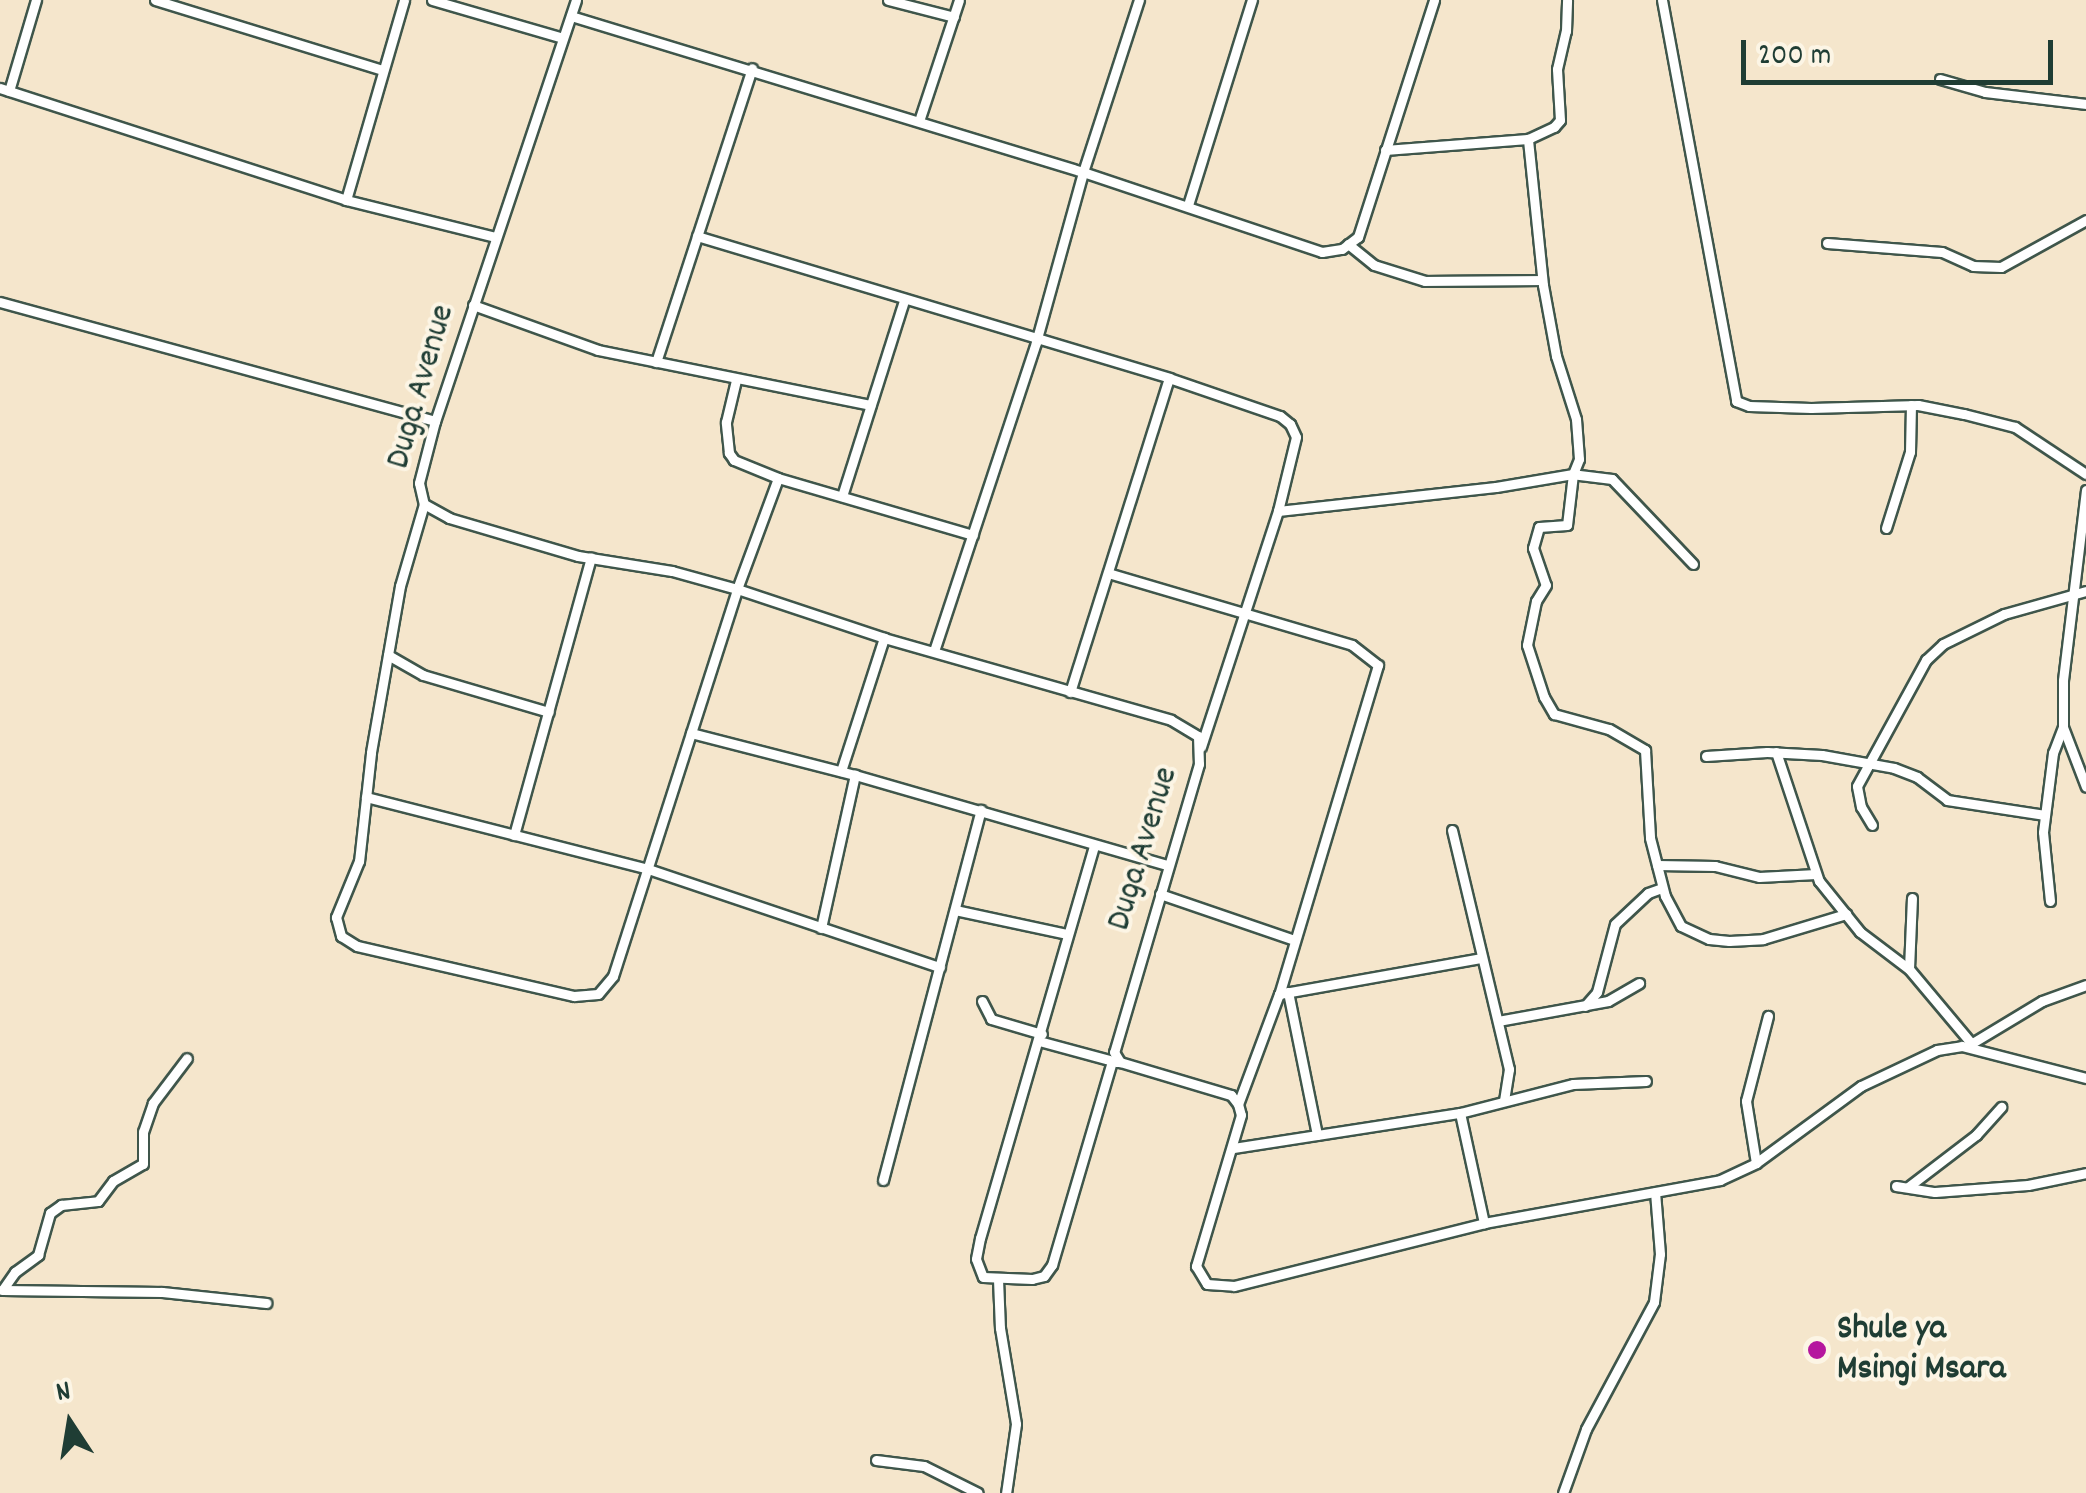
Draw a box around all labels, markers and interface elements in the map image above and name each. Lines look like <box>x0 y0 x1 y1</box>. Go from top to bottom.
scale bar <box>1746 20 2058 82</box>
text: 200 m <box>1758 36 1831 79</box>
street label: Duga Avenue <box>379 300 465 474</box>
street label: Duga Avenue <box>1099 762 1189 936</box>
place label: Shule ya Msingi Msara <box>1837 1309 2006 1391</box>
marker: Shule ya Msingi Msara <box>1806 1339 1828 1361</box>
north arrow <box>20 1373 120 1473</box>
text: N <box>53 1373 75 1415</box>

